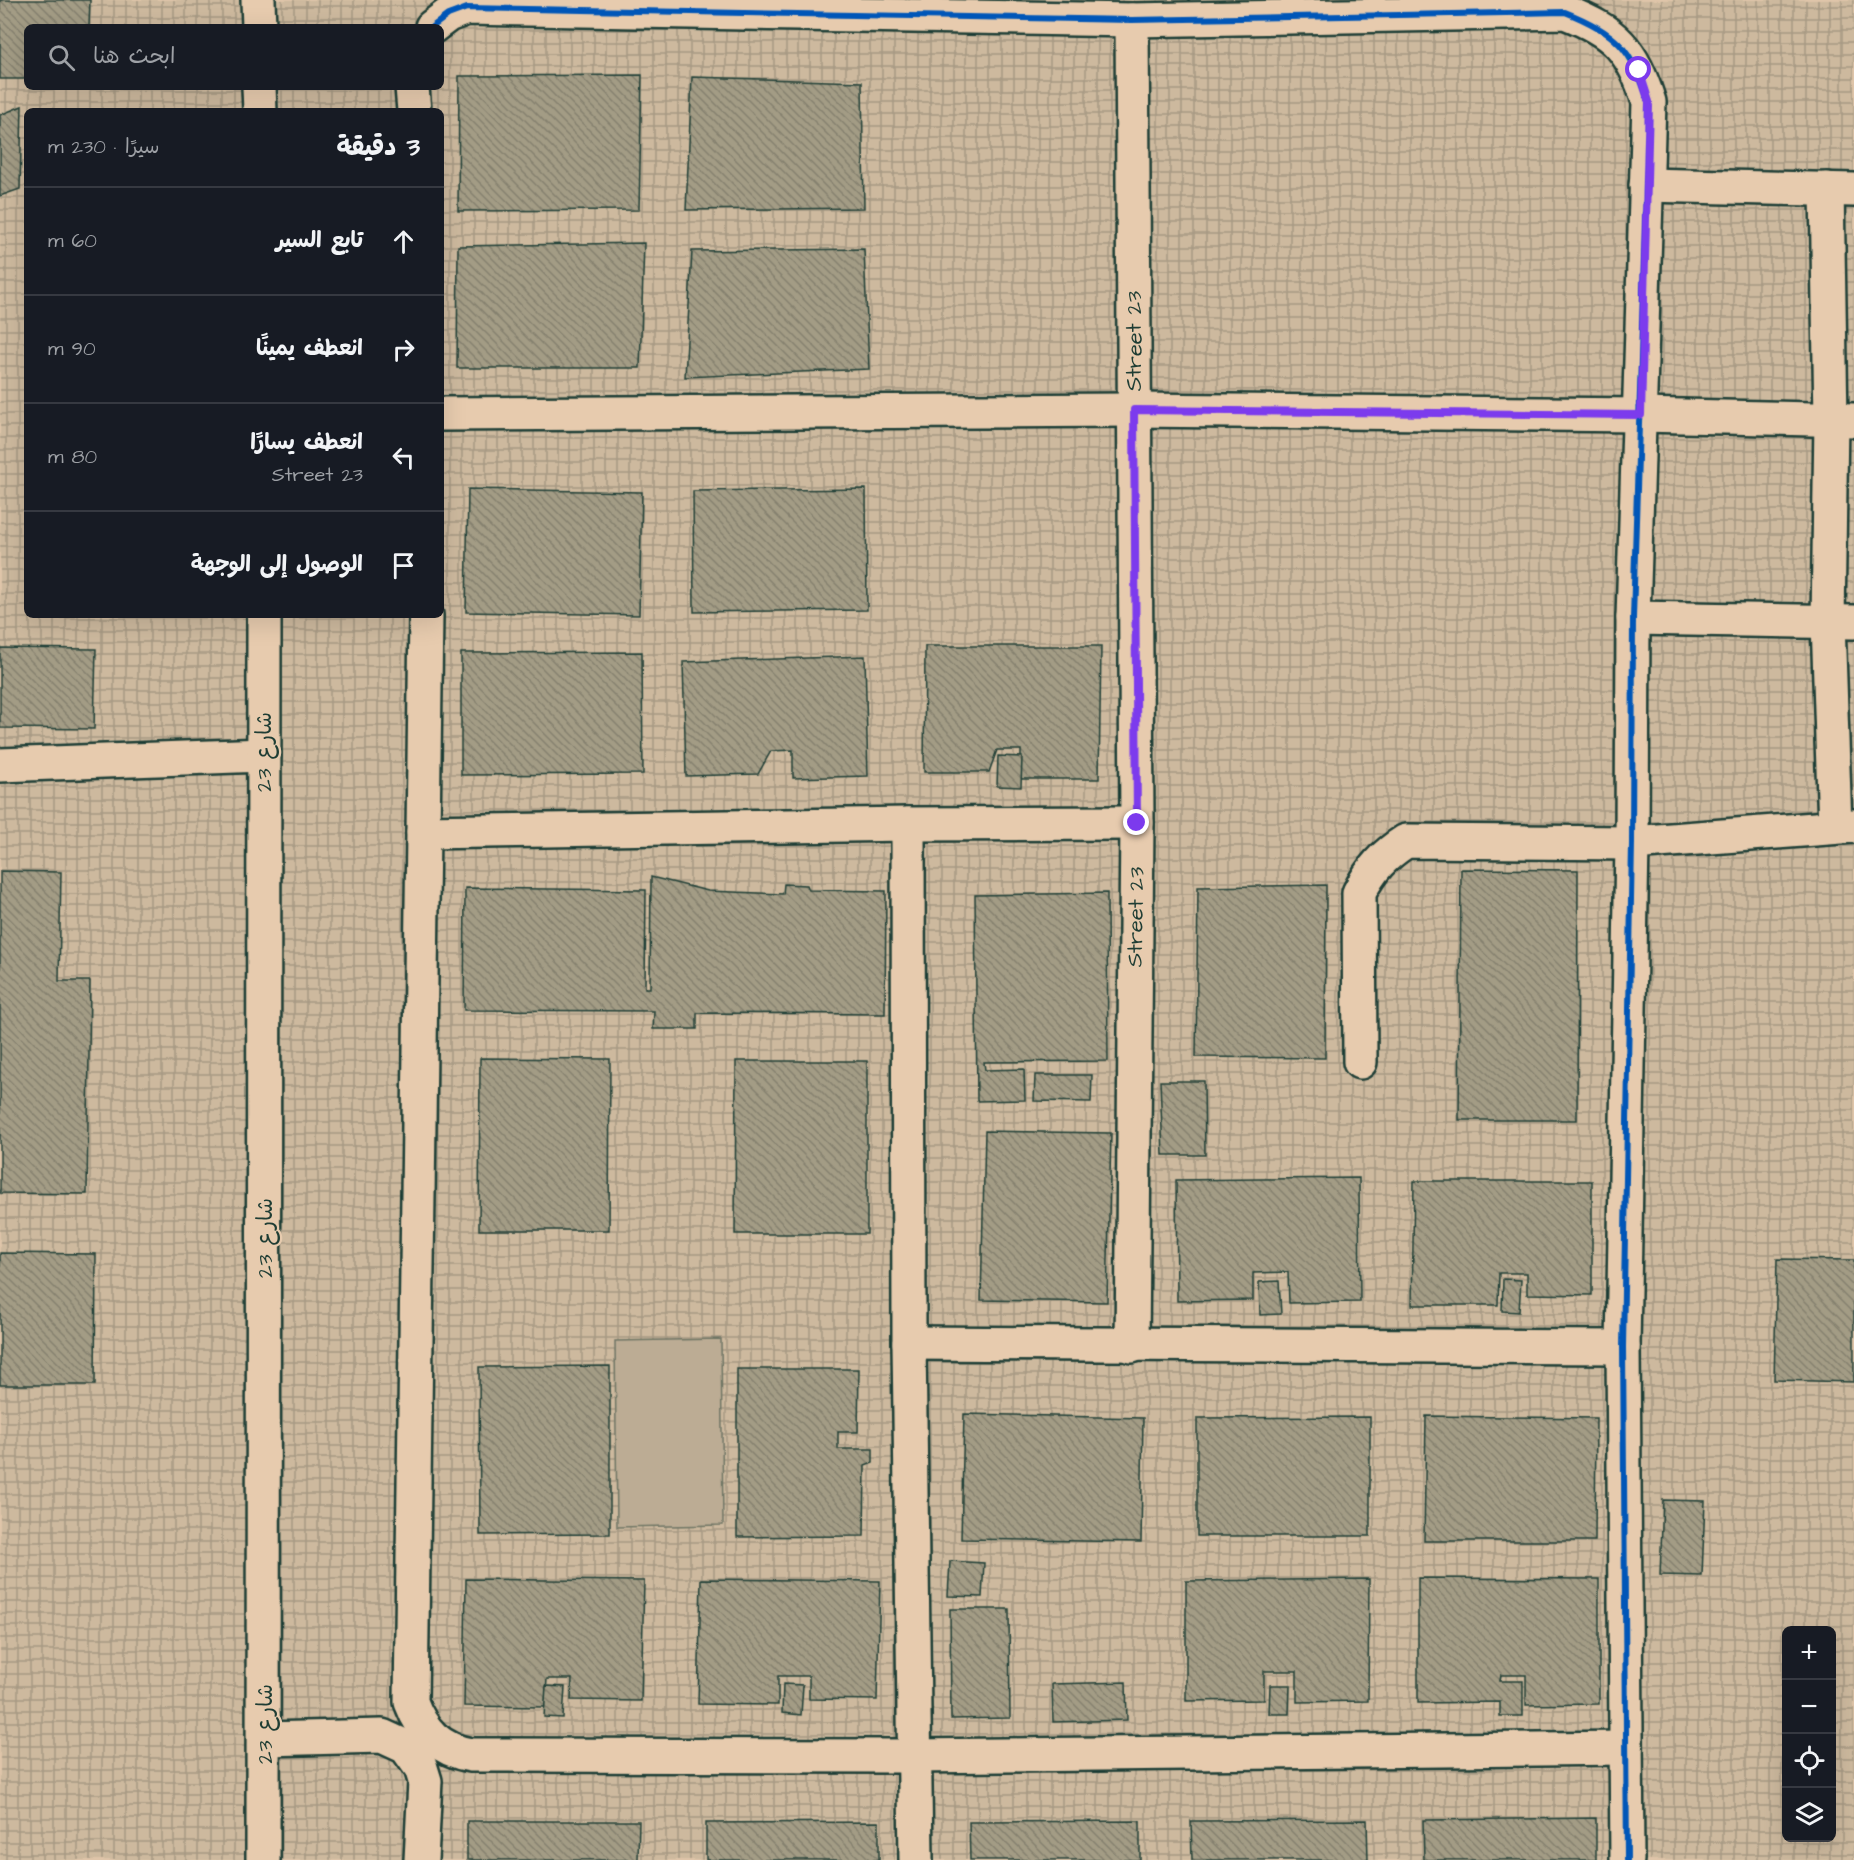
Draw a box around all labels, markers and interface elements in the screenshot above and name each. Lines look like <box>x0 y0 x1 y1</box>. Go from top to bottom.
search box <box>24 24 444 90</box>
icon: search <box>45 41 78 74</box>
text: ابحث هنا <box>93 41 175 72</box>
route start <box>1625 56 1651 82</box>
text: 3 دقيقة <box>336 129 420 165</box>
text: سيرًا · 230 m <box>48 133 159 161</box>
text: تابع السير <box>276 225 363 256</box>
icon: ahead <box>387 225 420 258</box>
text: 60 m <box>48 227 97 255</box>
street label: Street 23 <box>1119 291 1150 391</box>
text: انعطف يمينًا <box>256 333 363 364</box>
icon: right <box>387 333 420 366</box>
text: 90 m <box>48 335 96 363</box>
text: انعطف يسارًا <box>250 427 363 458</box>
icon: left <box>387 441 420 474</box>
text: 80 m <box>48 443 97 471</box>
text: Street 23 <box>272 461 363 489</box>
text: الوصول إلى الوجهة <box>191 549 363 580</box>
icon: arrive <box>387 549 420 582</box>
street label: شارع 23 <box>249 712 280 792</box>
route end <box>1123 809 1149 835</box>
street label: Street 23 <box>1120 867 1152 967</box>
street label: شارع 23 <box>250 1198 281 1278</box>
map controls <box>1782 1626 1836 1842</box>
button: + <box>1782 1626 1836 1680</box>
button: − <box>1782 1680 1836 1734</box>
street label: شارع 23 <box>250 1684 281 1764</box>
button: locate <box>1782 1734 1836 1788</box>
button: layers <box>1782 1788 1836 1842</box>

